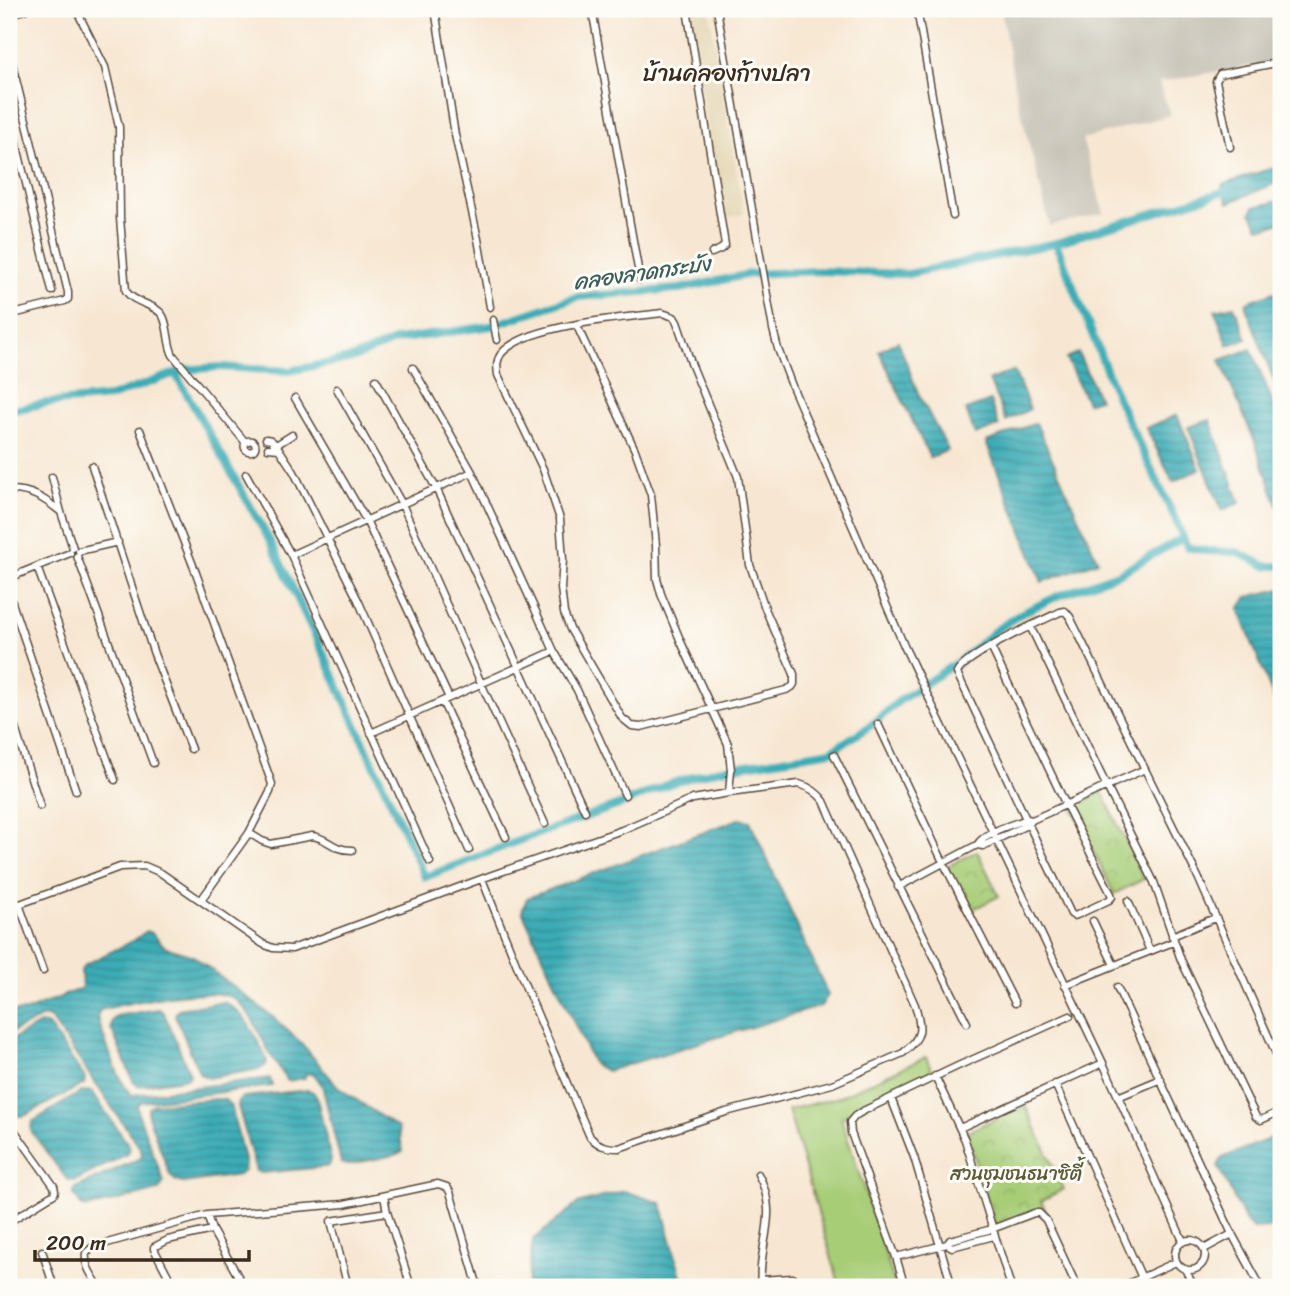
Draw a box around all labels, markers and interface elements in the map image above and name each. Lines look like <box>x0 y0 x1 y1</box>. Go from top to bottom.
district label: บ้านคลองก้างปลา <box>643 53 811 94</box>
water label: คลองลาดกระบัง <box>571 244 716 301</box>
park label: สวนชุมชนธนาซิตี้ <box>949 1156 1087 1190</box>
scale bar <box>35 1219 248 1263</box>
text: 200 m <box>46 1224 106 1262</box>

